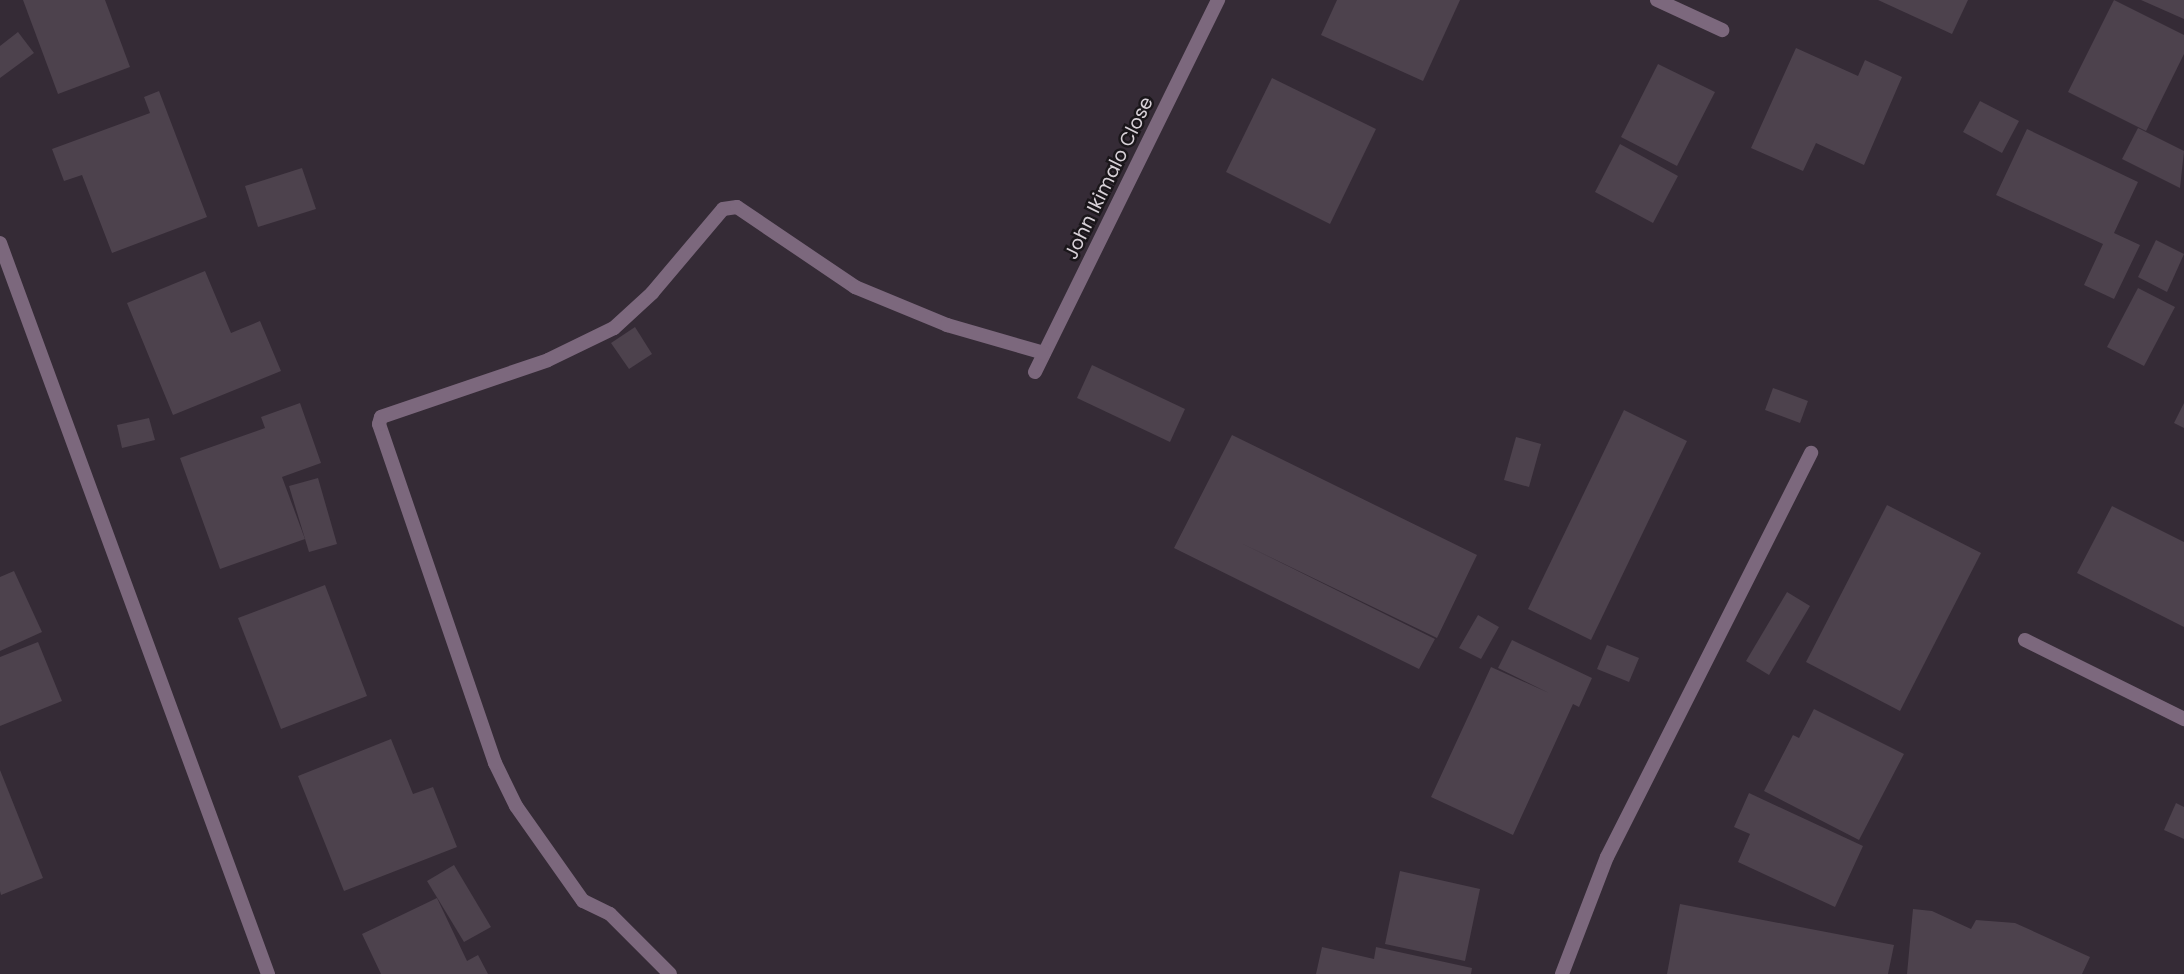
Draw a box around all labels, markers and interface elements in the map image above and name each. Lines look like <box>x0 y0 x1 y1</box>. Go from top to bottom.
street label: John Ikimalo Close <box>1060 93 1158 263</box>

